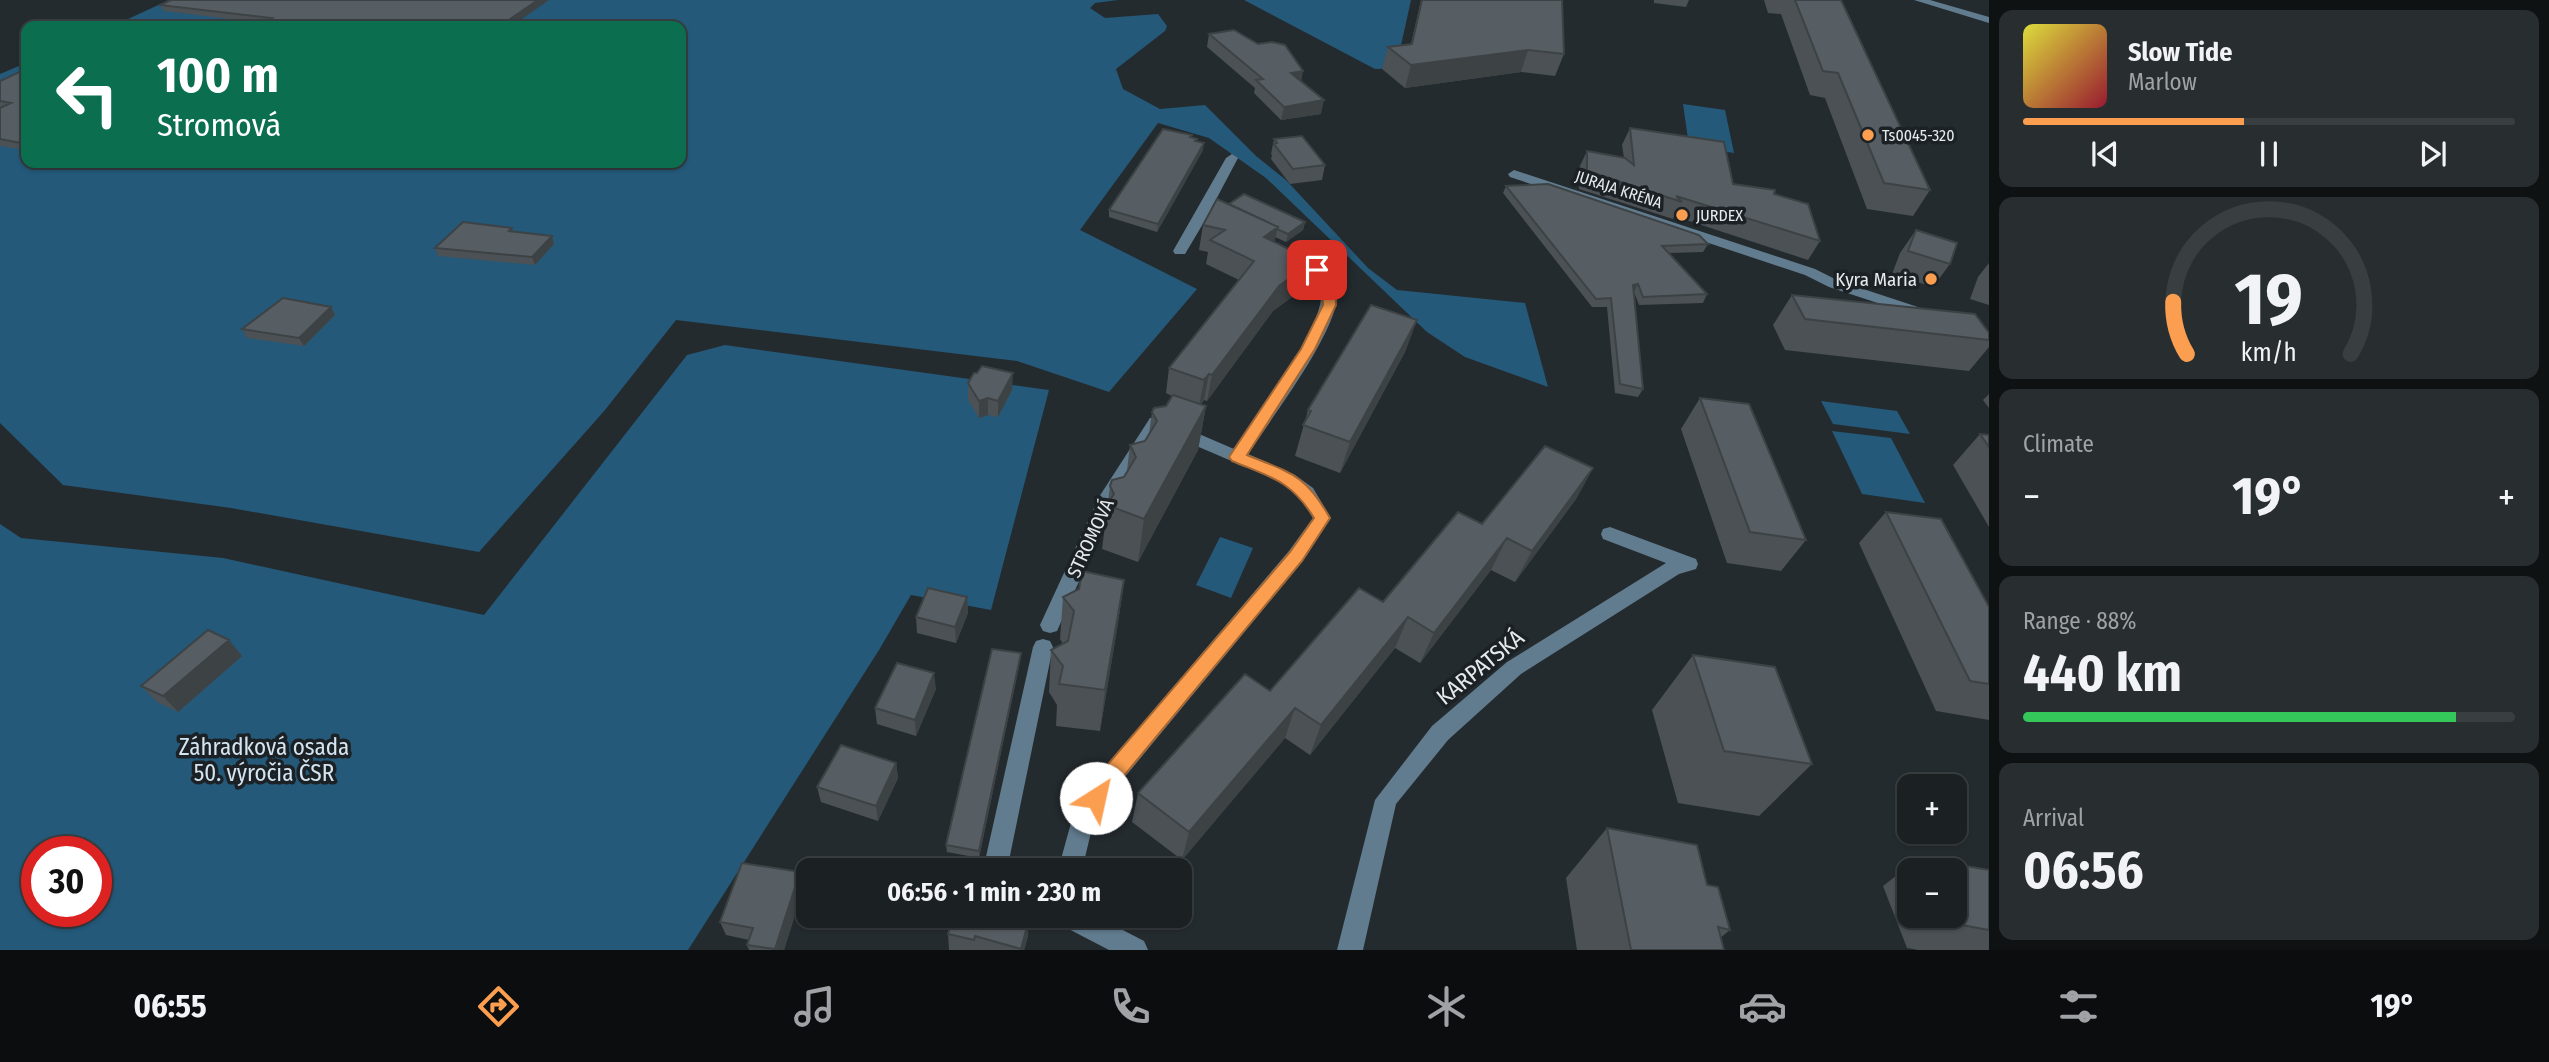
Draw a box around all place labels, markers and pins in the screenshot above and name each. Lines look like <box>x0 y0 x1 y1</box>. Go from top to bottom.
place label: Ts0045-320 <box>1882 126 1954 145</box>
marker: Ts0045-320 <box>1860 127 1876 143</box>
place label: JURDEX <box>1696 206 1743 225</box>
marker: JURDEX <box>1674 207 1690 223</box>
pin <box>1287 240 1347 300</box>
place label: Kyra Maria <box>1835 268 1917 291</box>
marker: Kyra Maria <box>1923 271 1939 287</box>

